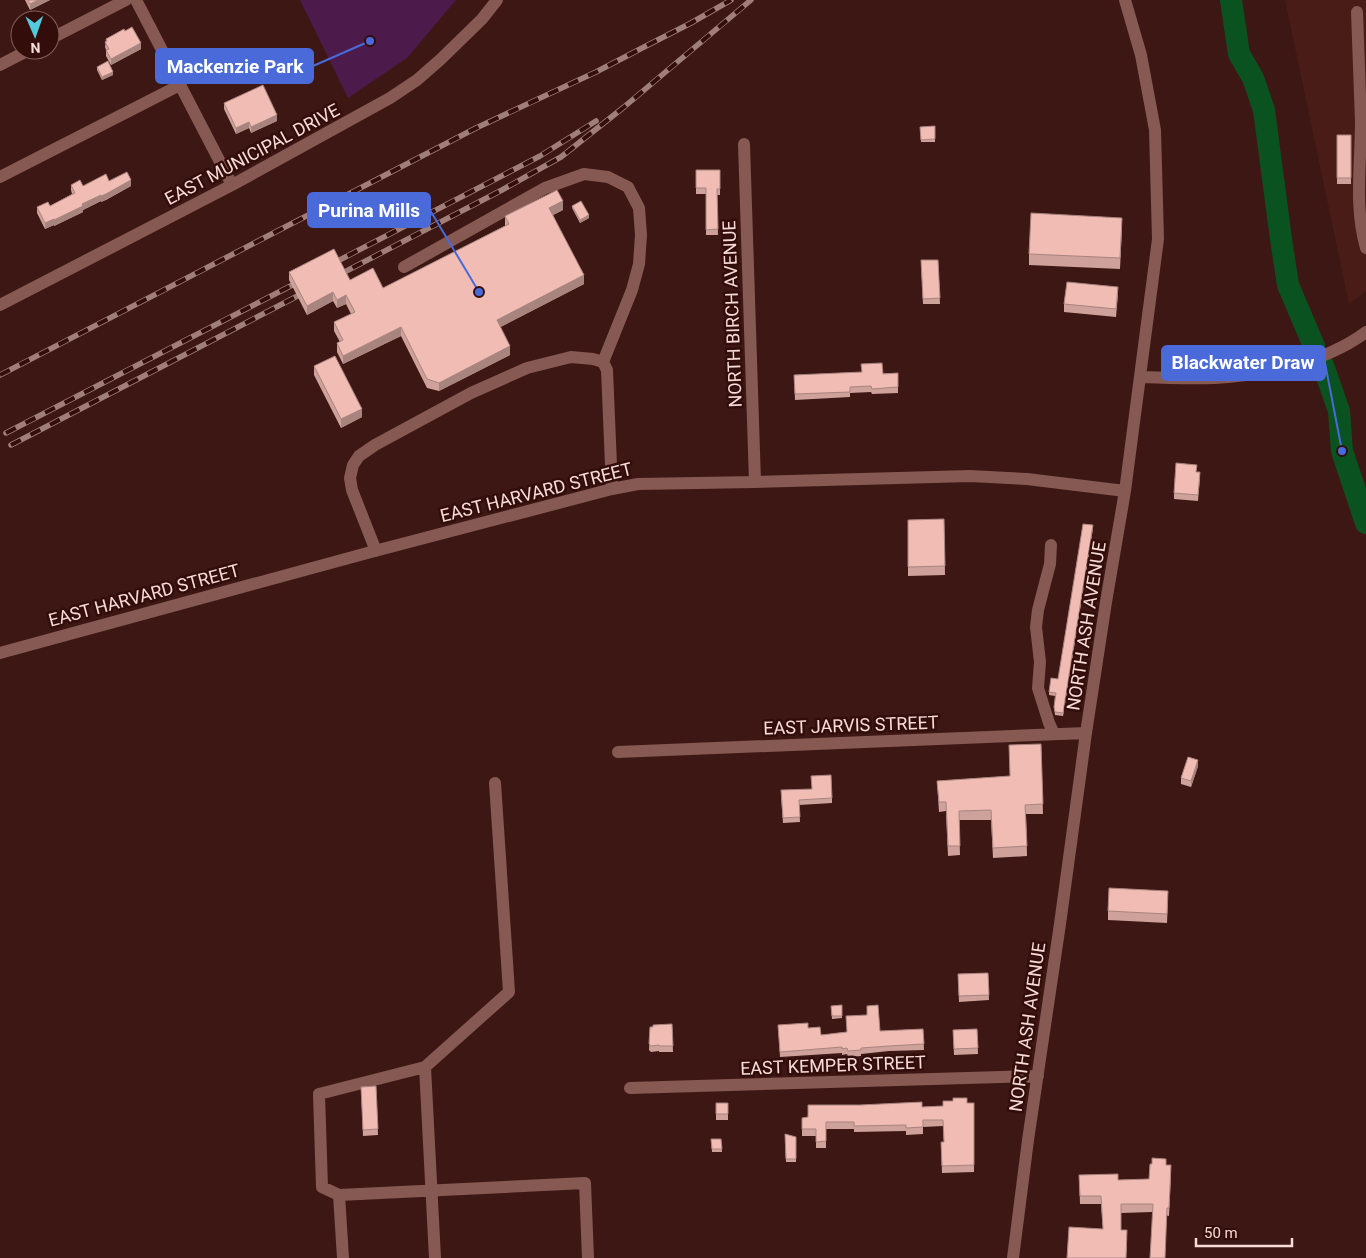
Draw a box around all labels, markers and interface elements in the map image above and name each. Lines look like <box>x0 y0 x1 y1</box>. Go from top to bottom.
north arrow <box>10 10 60 60</box>
text: N <box>30 40 41 56</box>
callout: Mackenzie Park <box>156 49 313 83</box>
text: Mackenzie Park <box>167 55 304 78</box>
street label: EAST MUNICIPAL DRIVE <box>161 99 343 209</box>
callout: Purina Mills <box>308 193 430 227</box>
text: Purina Mills <box>318 199 420 222</box>
street label: NORTH BIRCH AVENUE <box>718 220 746 408</box>
callout: Blackwater Draw <box>1162 346 1325 380</box>
text: Blackwater Draw <box>1172 351 1315 374</box>
street label: EAST HARVARD STREET <box>438 458 634 526</box>
street label: NORTH ASH AVENUE <box>1062 540 1110 712</box>
street label: EAST HARVARD STREET <box>46 559 242 631</box>
street label: EAST JARVIS STREET <box>763 711 939 739</box>
street label: NORTH ASH AVENUE <box>1005 941 1049 1113</box>
street label: EAST KEMPER STREET <box>740 1051 926 1079</box>
scale bar <box>1196 1216 1292 1248</box>
text: 50 m <box>1204 1224 1238 1242</box>

